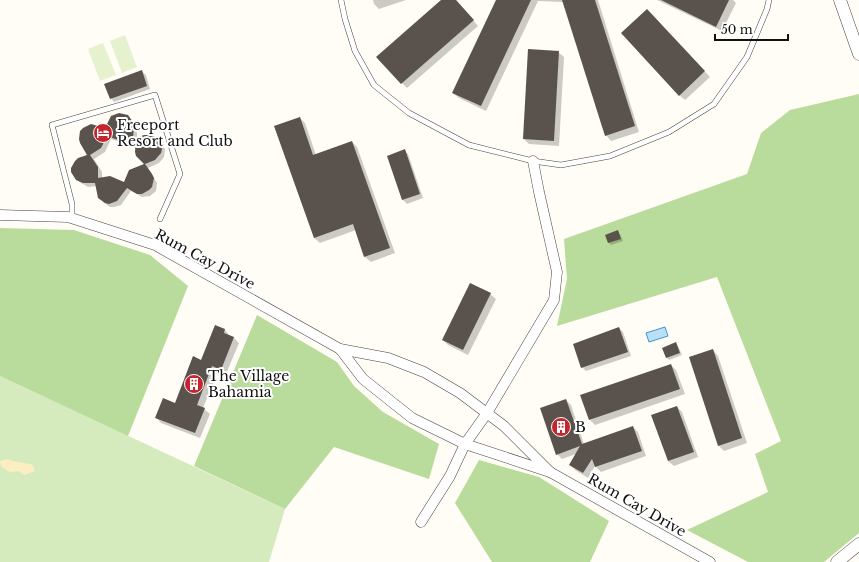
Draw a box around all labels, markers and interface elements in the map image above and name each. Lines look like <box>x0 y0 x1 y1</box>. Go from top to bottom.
scale bar <box>715 16 788 42</box>
text: 50 m <box>721 22 753 37</box>
place label: Freeport Resort and Club <box>117 116 233 150</box>
hotel icon: Freeport Resort and Club <box>92 122 114 144</box>
street label: Rum Cay Drive <box>152 225 258 293</box>
place label: The Village Bahamia <box>208 367 289 401</box>
building icon: The Village Bahamia <box>183 373 205 395</box>
building icon: B <box>550 416 572 438</box>
place label: B <box>575 418 586 436</box>
street label: Rum Cay Drive <box>585 470 689 540</box>

